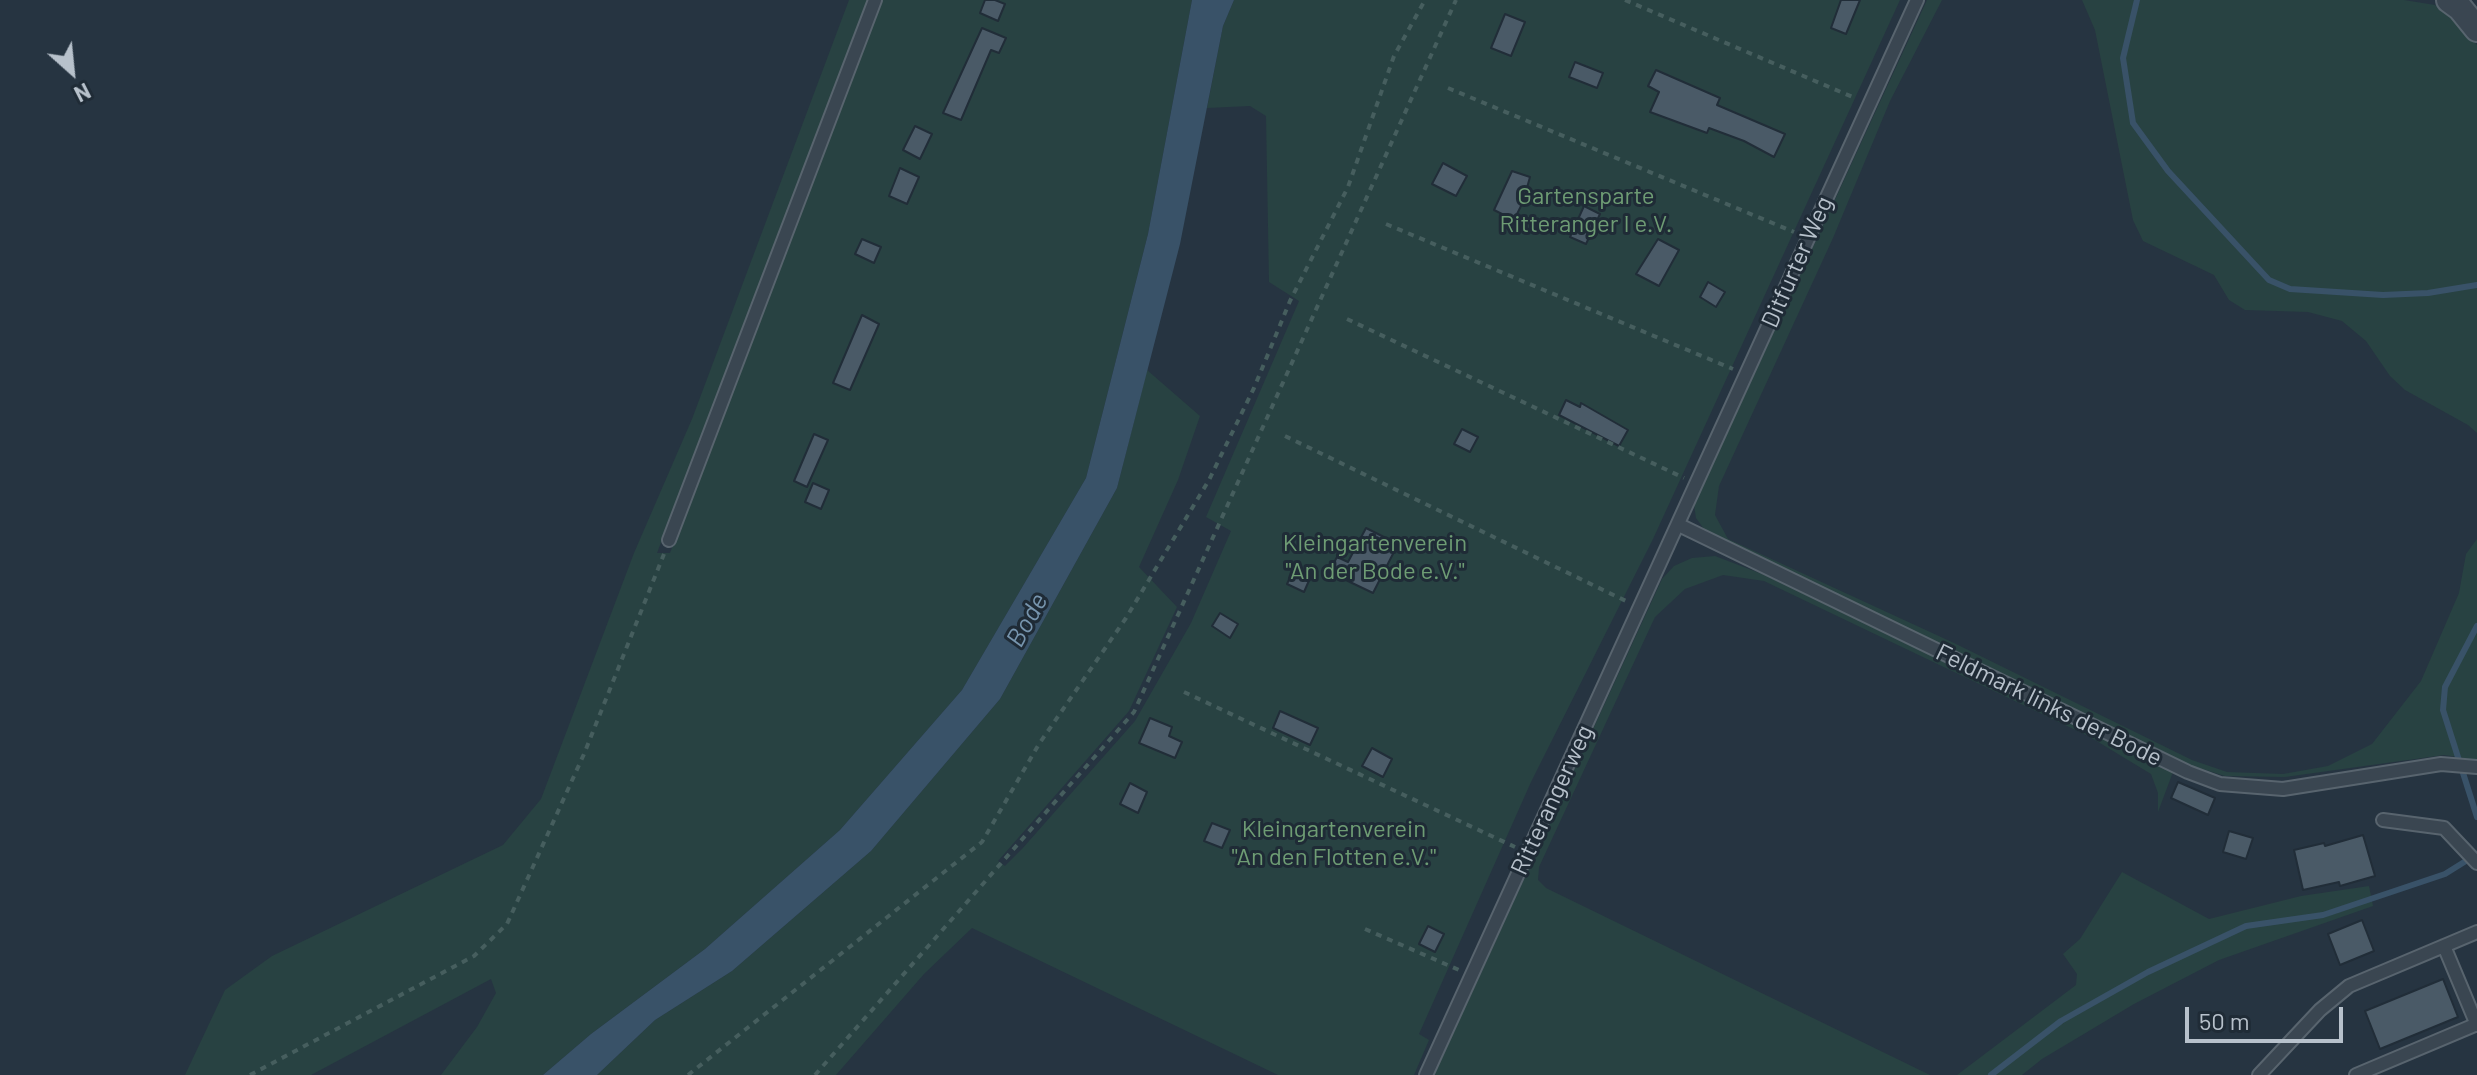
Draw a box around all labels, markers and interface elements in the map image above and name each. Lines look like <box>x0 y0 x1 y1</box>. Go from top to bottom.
north arrow <box>32 32 112 112</box>
text: N <box>70 78 95 108</box>
park label: Gartensparte Ritteranger I e.V. <box>1500 182 1672 238</box>
street label: Ditfurter Weg <box>1755 192 1839 332</box>
park label: Kleingartenverein "An der Bode e.V." <box>1283 529 1467 585</box>
water label: Bode <box>1000 588 1054 652</box>
street label: Feldmark links der Bode <box>1931 638 2167 772</box>
street label: Ritterangerweg <box>1505 720 1599 880</box>
park label: Kleingartenverein "An den Flotten e.V." <box>1232 815 1436 871</box>
scale bar <box>2189 991 2347 1041</box>
text: 50 m <box>2199 1006 2250 1035</box>

